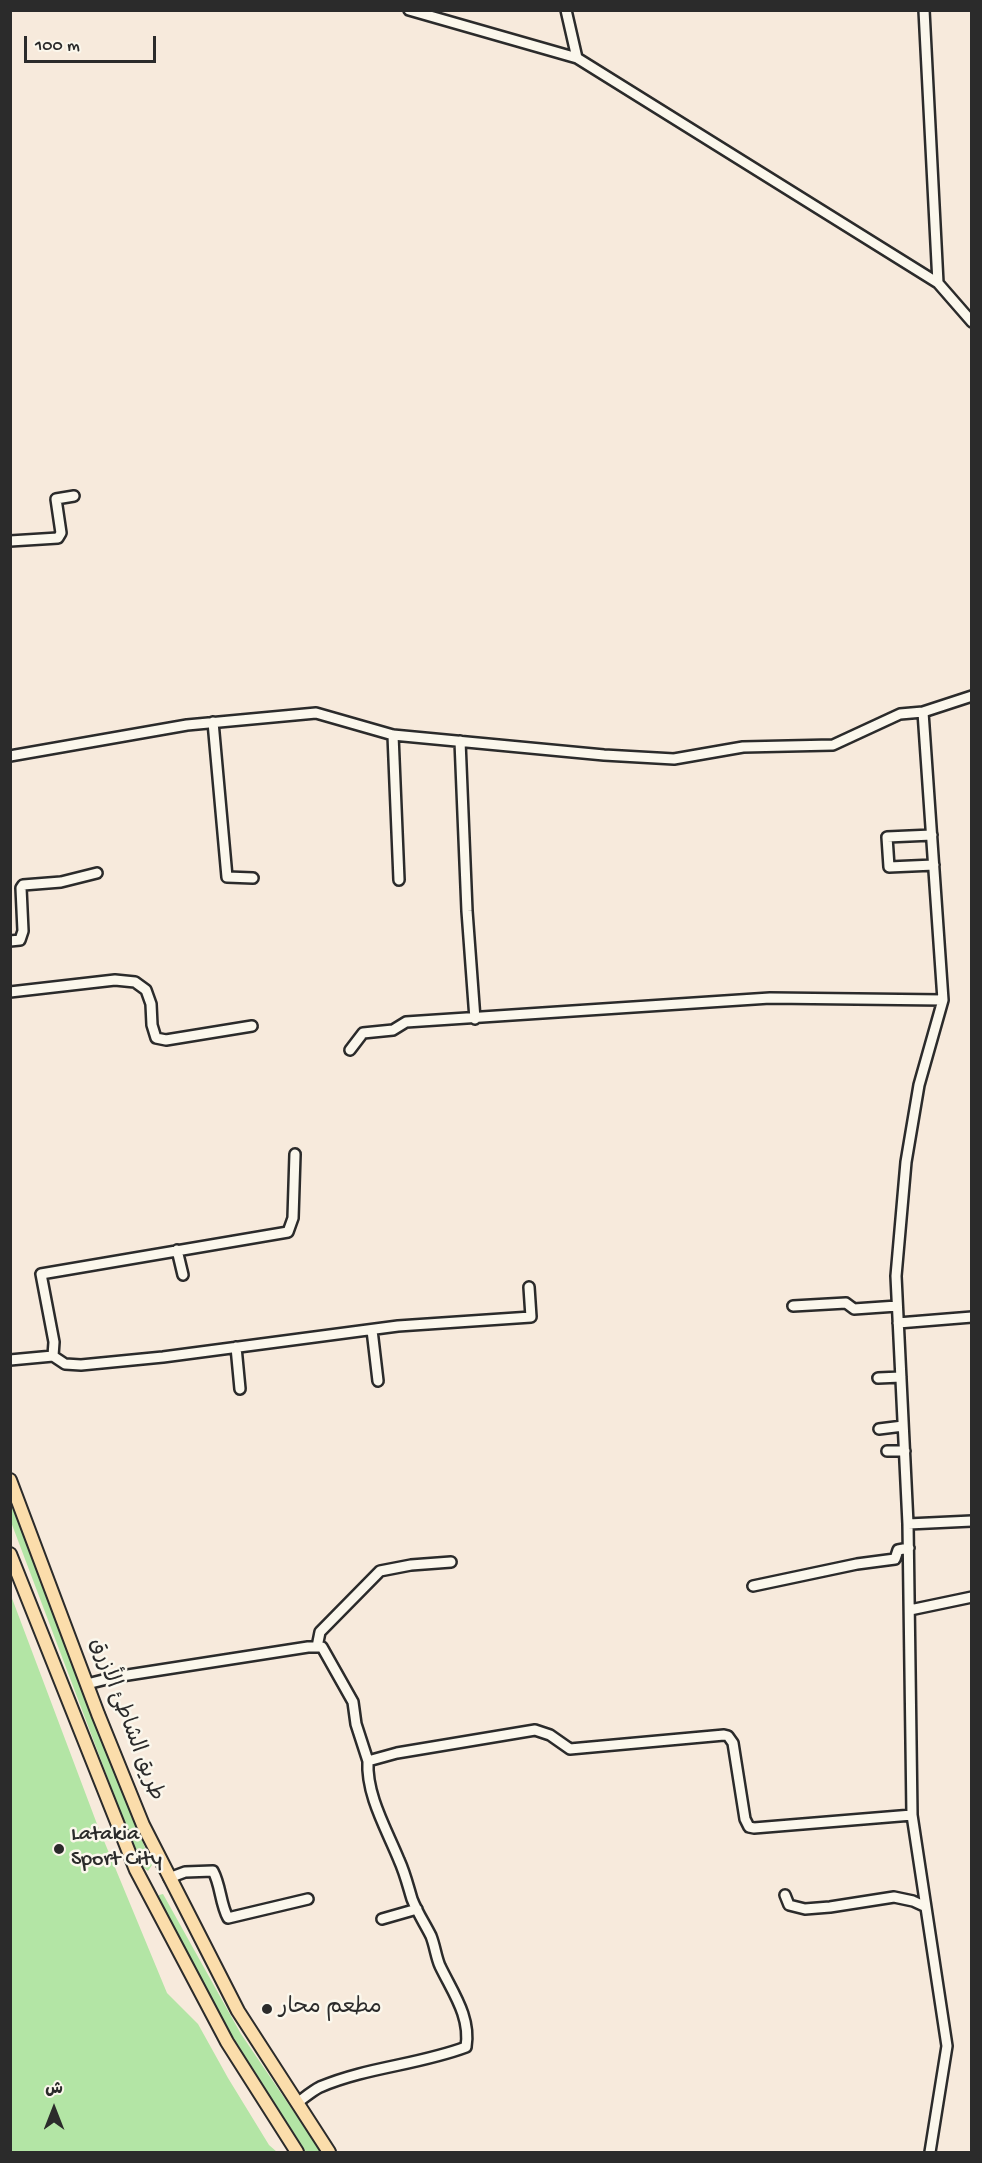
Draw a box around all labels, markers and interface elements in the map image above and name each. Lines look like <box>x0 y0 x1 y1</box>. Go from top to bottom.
scale bar <box>27 24 159 62</box>
text: 100 m <box>35 36 80 57</box>
street label: طريق الشاطئ الأزرق <box>82 1635 168 1805</box>
place label: Latakia Sport City <box>71 1823 162 1874</box>
marker: Latakia Sport City <box>52 1842 66 1856</box>
place label: مطعم محار <box>279 1996 382 2022</box>
marker: مطعم محار <box>260 2002 274 2016</box>
north arrow <box>24 2079 84 2139</box>
text: ش <box>45 2081 63 2100</box>

